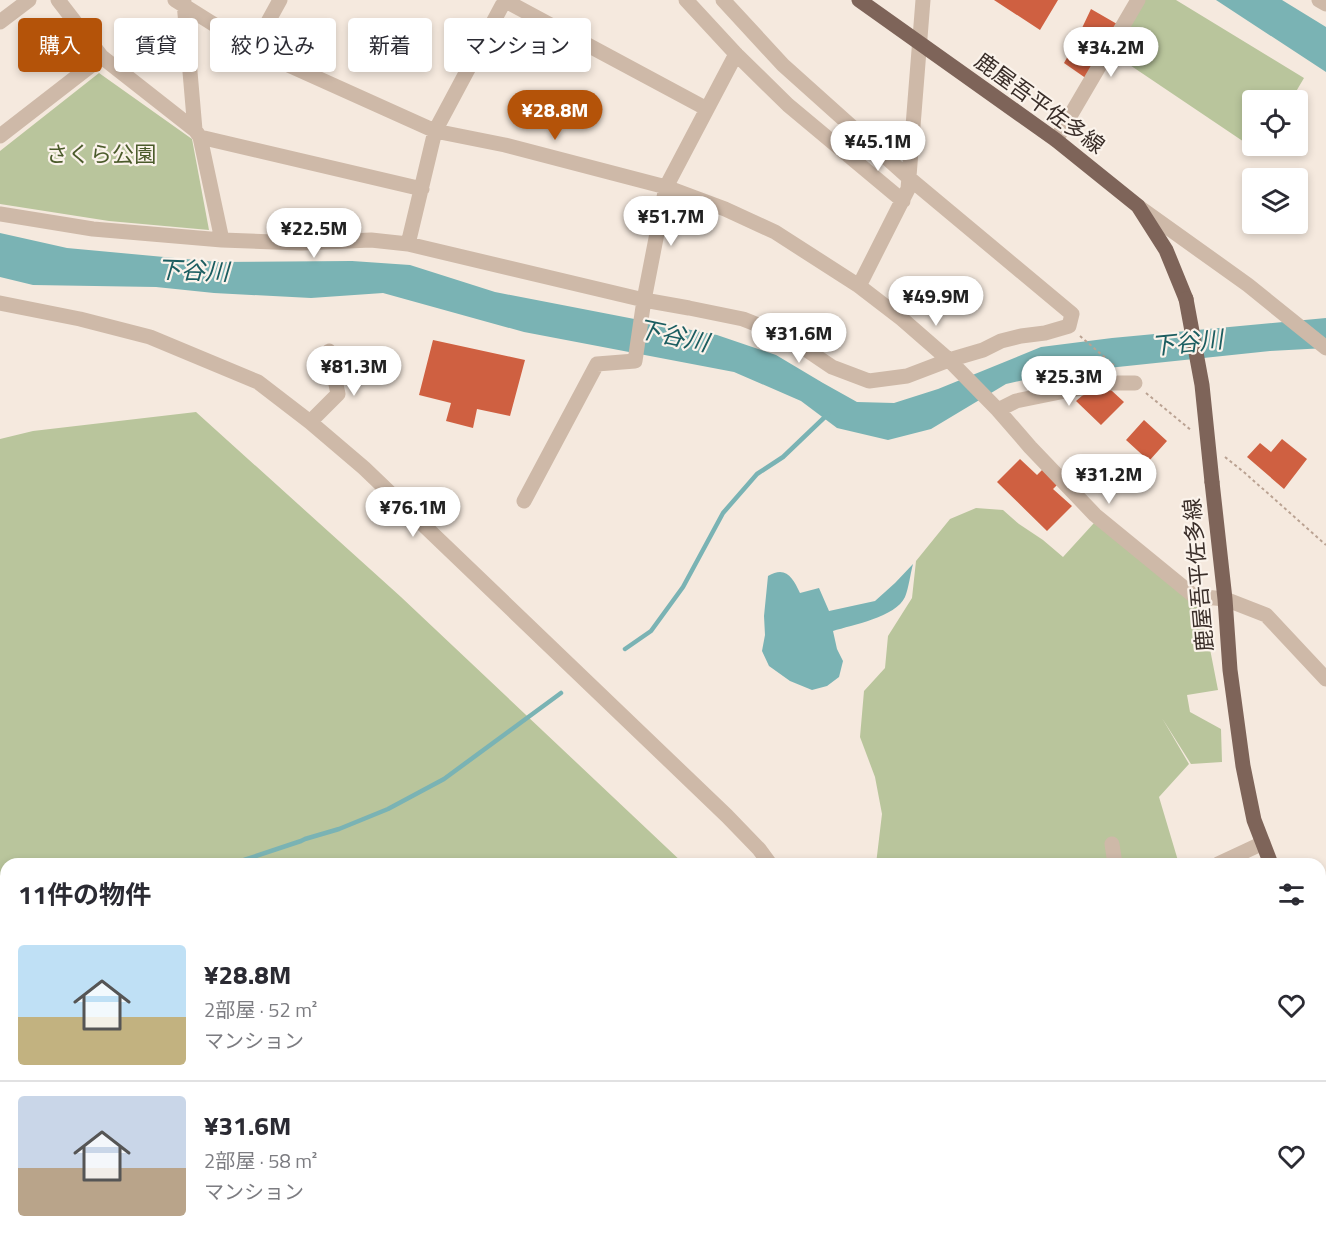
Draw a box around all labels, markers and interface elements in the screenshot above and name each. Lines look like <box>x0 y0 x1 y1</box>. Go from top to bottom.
chip: 購入 <box>18 18 102 72</box>
chip: 賃貸 <box>114 18 198 72</box>
chip: 絞り込み <box>210 18 336 72</box>
chip: 新着 <box>348 18 432 72</box>
chip: マンション <box>444 18 591 72</box>
pin: ¥34.2M <box>1062 27 1160 78</box>
text: ¥34.2M <box>1077 31 1145 62</box>
street label: 鹿屋吾平佐多線 <box>968 44 1112 162</box>
pin: ¥28.8M <box>506 90 604 141</box>
map controls <box>1242 90 1308 234</box>
button: locate <box>1242 90 1308 156</box>
text: ¥28.8M <box>521 94 589 125</box>
pin: ¥45.1M <box>829 121 927 172</box>
text: ¥45.1M <box>844 125 912 156</box>
park label: さくら公園 <box>46 137 156 171</box>
button: layers <box>1242 168 1308 234</box>
pin: ¥51.7M <box>622 196 720 247</box>
text: ¥51.7M <box>637 200 705 231</box>
pin: ¥22.5M <box>265 208 363 259</box>
text: ¥22.5M <box>280 212 348 243</box>
water label: 下谷川 <box>156 251 233 289</box>
pin: ¥49.9M <box>887 276 985 327</box>
text: ¥49.9M <box>902 280 970 311</box>
water label: 下谷川 <box>634 310 715 361</box>
pin: ¥31.6M <box>750 313 848 364</box>
text: ¥31.6M <box>765 317 833 348</box>
water label: 下谷川 <box>1149 320 1228 364</box>
pin: ¥81.3M <box>305 346 403 397</box>
text: ¥81.3M <box>320 350 388 381</box>
pin: ¥25.3M <box>1020 356 1118 407</box>
text: ¥25.3M <box>1035 360 1103 391</box>
pin: ¥31.2M <box>1060 454 1158 505</box>
text: ¥31.2M <box>1075 458 1143 489</box>
pin: ¥76.1M <box>364 487 462 538</box>
text: ¥76.1M <box>379 491 447 522</box>
street label: 鹿屋吾平佐多線 <box>1174 497 1222 653</box>
text: 11件の物件 <box>18 875 151 914</box>
icon: filters <box>1275 878 1308 911</box>
text: ¥28.8M <box>204 955 291 994</box>
icon: home <box>66 969 138 1041</box>
icon: heart <box>1275 989 1308 1022</box>
text: 2部屋 · 52 m² <box>204 994 317 1025</box>
text: マンション <box>204 1025 304 1056</box>
text: ¥31.6M <box>204 1106 291 1145</box>
icon: home <box>66 1120 138 1192</box>
icon: heart <box>1275 1140 1308 1173</box>
text: 2部屋 · 58 m² <box>204 1145 317 1176</box>
text: マンション <box>204 1176 304 1207</box>

